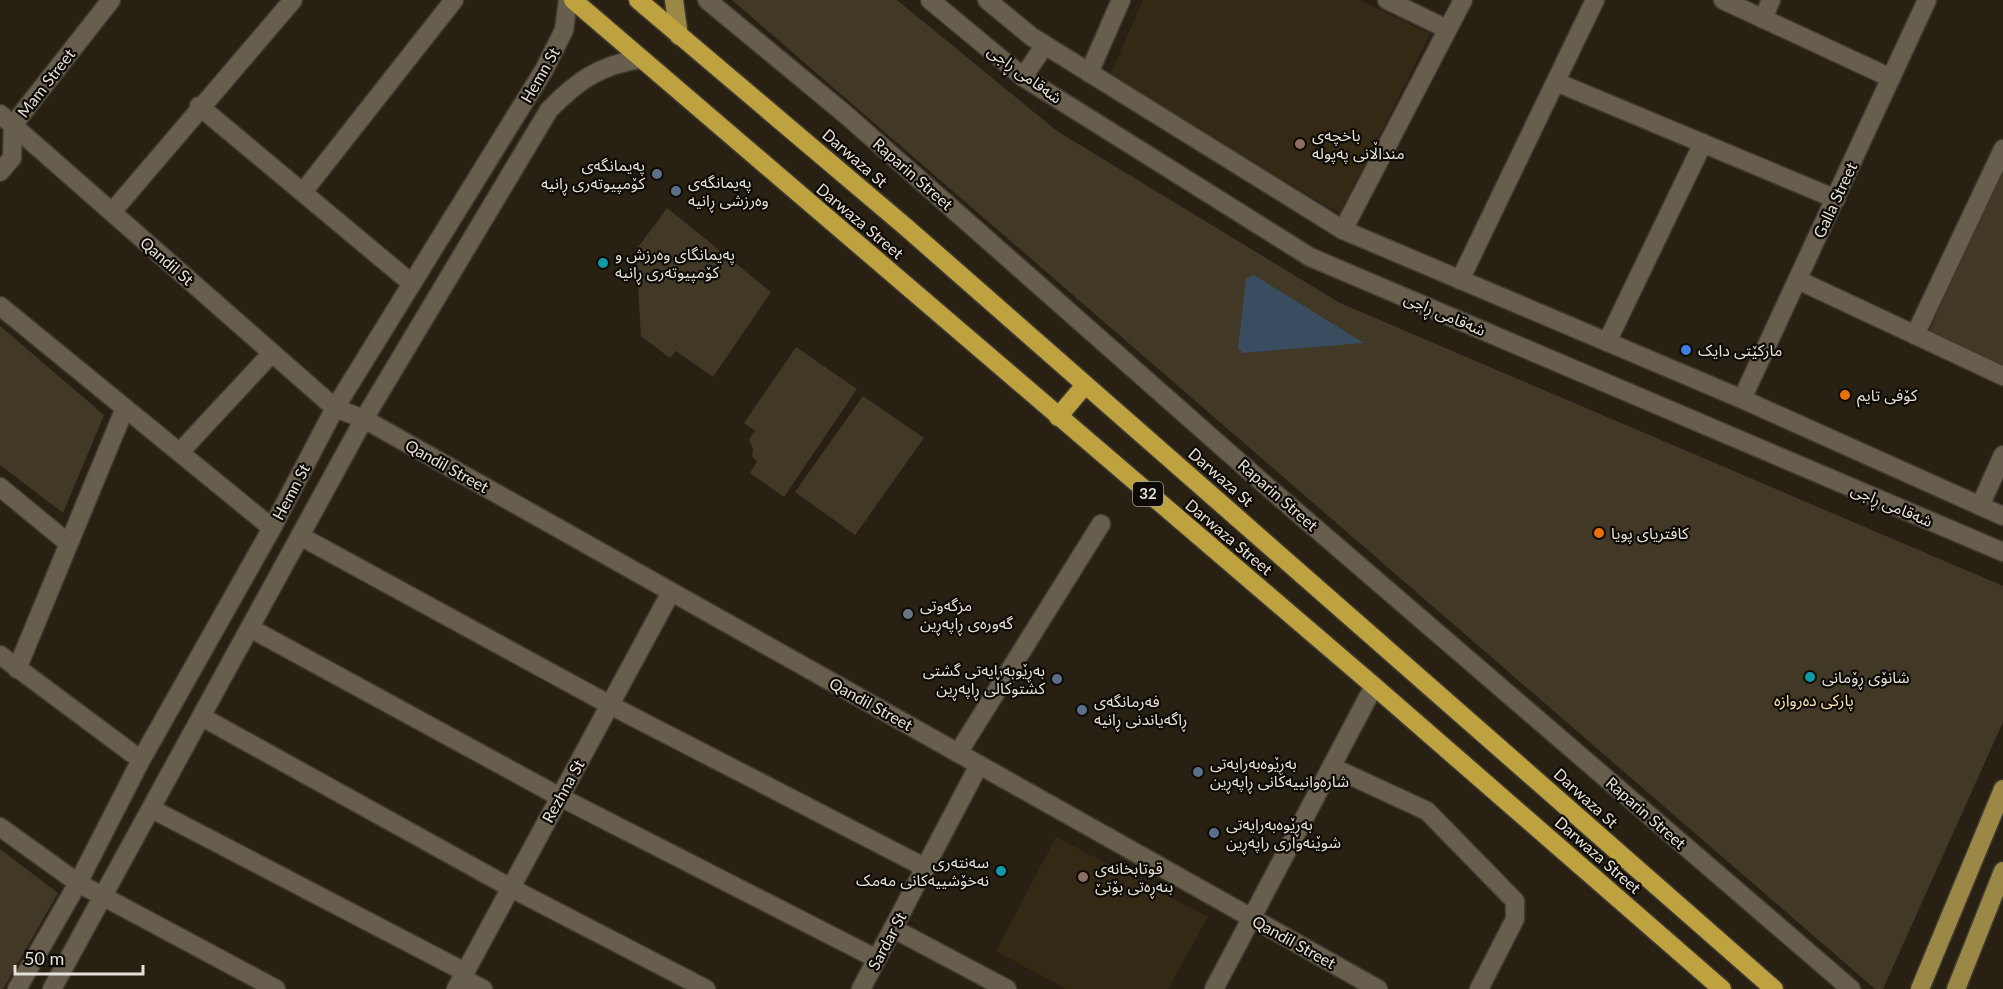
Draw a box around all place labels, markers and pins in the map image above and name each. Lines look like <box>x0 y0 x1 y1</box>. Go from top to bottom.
place label: باخچەی منداڵانی پەپولە <box>1312 125 1405 164</box>
marker: باخچەی منداڵانی پەپولە <box>1293 137 1307 151</box>
place label: پەیمانگەی کۆمپیوتەری ڕانیە <box>541 155 645 197</box>
marker: پەیمانگەی کۆمپیوتەری ڕانیە <box>650 167 664 181</box>
place label: پەیمانگەی وەرزشی ڕانیە <box>688 172 769 214</box>
marker: پەیمانگەی وەرزشی ڕانیە <box>669 184 683 198</box>
place label: پەیمانگای وەرزش و کۆمپیوتەری ڕانیە <box>615 244 735 286</box>
marker: پەیمانگای وەرزش و کۆمپیوتەری ڕانیە <box>596 256 610 270</box>
place label: مارکێتی دایک <box>1698 340 1783 360</box>
marker: مارکێتی دایک <box>1679 343 1693 357</box>
place label: کۆفی تایم <box>1857 385 1918 408</box>
marker: کۆفی تایم <box>1838 388 1852 402</box>
place label: کافتریای پویا <box>1611 523 1689 544</box>
marker: کافتریای پویا <box>1592 526 1606 540</box>
place label: مزگەوتی گەورەی ڕاپەڕین <box>920 595 1014 637</box>
marker: مزگەوتی گەورەی ڕاپەڕین <box>901 607 915 621</box>
place label: بەڕێوبەرایەتی گشتی کشتوکاڵی ڕاپەڕین <box>923 660 1045 702</box>
place label: شانۆی ڕۆمانی <box>1822 667 1909 691</box>
marker: شانۆی ڕۆمانی <box>1803 670 1817 684</box>
marker: بەڕێوبەرایەتی گشتی کشتوکاڵی ڕاپەڕین <box>1050 672 1064 686</box>
place label: فەرمانگەی ڕاگەیاندنی ڕانیە <box>1094 691 1187 733</box>
marker: فەرمانگەی ڕاگەیاندنی ڕانیە <box>1075 703 1089 717</box>
place label: بەڕێوەبەرایەتی شارەوانییەکانی ڕاپەڕین <box>1210 753 1349 795</box>
marker: بەڕێوەبەرایەتی شارەوانییەکانی ڕاپەڕین <box>1191 765 1205 779</box>
place label: بەڕێوەبەرایەتی شوێنەواری راپەڕین <box>1226 814 1341 856</box>
marker: بەڕێوەبەرایەتی شوێنەواری راپەڕین <box>1207 826 1221 840</box>
place label: سەنتەری نەخۆشییەکانی مەمک <box>856 852 989 890</box>
place label: قوتابخانەی بنەڕەتی بۆتێ <box>1095 858 1173 900</box>
marker: سەنتەری نەخۆشییەکانی مەمک <box>994 864 1008 878</box>
marker: قوتابخانەی بنەڕەتی بۆتێ <box>1076 870 1090 884</box>

